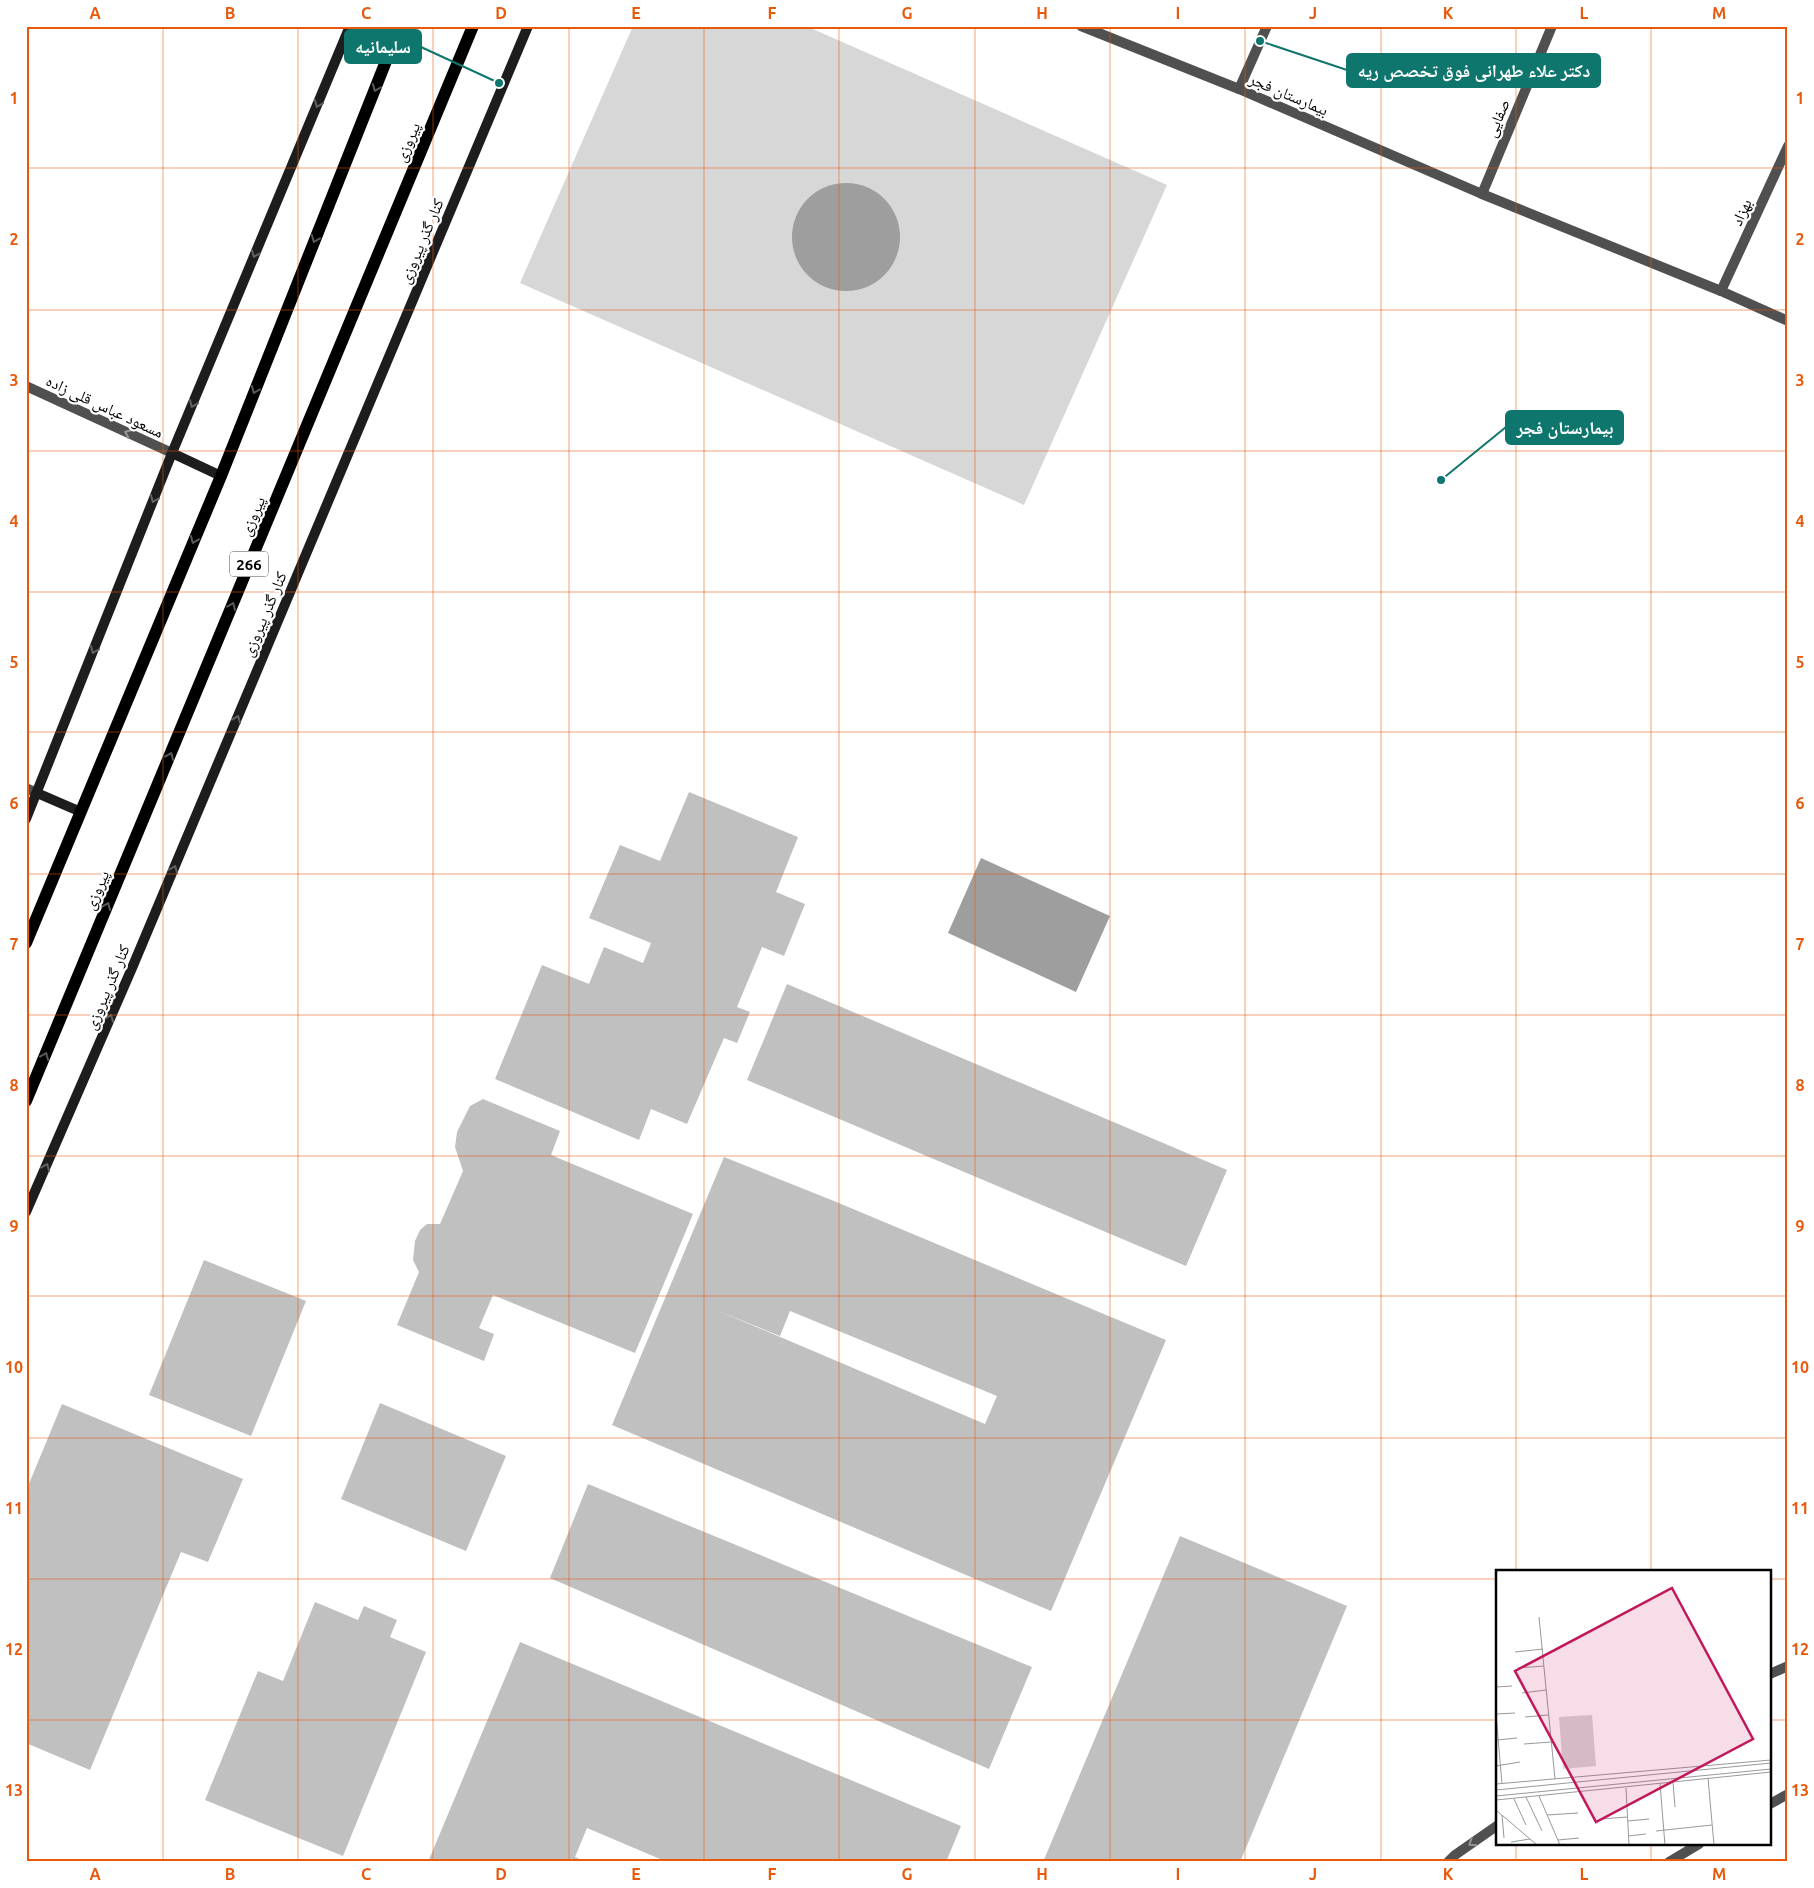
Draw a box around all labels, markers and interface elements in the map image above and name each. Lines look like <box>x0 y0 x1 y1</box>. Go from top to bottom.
text: A <box>89 4 101 22</box>
text: B <box>225 4 235 22</box>
text: C <box>361 4 371 22</box>
text: D <box>495 4 507 22</box>
text: E <box>631 4 641 22</box>
text: F <box>768 4 777 22</box>
text: G <box>901 4 913 22</box>
text: H <box>1036 4 1048 22</box>
text: I <box>1176 4 1180 22</box>
text: J <box>1309 4 1317 22</box>
text: K <box>1443 4 1454 22</box>
text: L <box>1580 4 1589 22</box>
text: M <box>1712 4 1726 22</box>
callout: سلیمانیه <box>345 30 421 63</box>
text: سلیمانیه <box>355 36 411 57</box>
callout: دکتر علاء طهرانی فوق تخصص ریه <box>1347 54 1600 87</box>
text: دکتر علاء طهرانی فوق تخصص ریه <box>1358 60 1591 82</box>
street label: بیمارستان فجر <box>1245 69 1331 121</box>
one-way arrow <box>371 83 382 92</box>
text: 1 <box>9 89 19 107</box>
text: 1 <box>1795 89 1805 107</box>
street label: صفایی <box>1481 96 1515 140</box>
one-way arrow <box>313 99 324 108</box>
street label: پیروزی <box>391 119 425 165</box>
street label: کنار گذر پیروزی <box>395 195 449 287</box>
street label: بهزاد <box>1727 196 1756 229</box>
text: 2 <box>9 230 19 248</box>
text: 2 <box>1795 230 1805 248</box>
one-way arrow <box>311 234 322 243</box>
one-way arrow <box>251 249 262 258</box>
text: 3 <box>9 371 19 389</box>
street label: مسعود عباس قلی زاده <box>43 371 167 443</box>
text: 3 <box>1795 371 1805 389</box>
one-way arrow <box>251 385 261 393</box>
one-way arrow <box>188 399 199 408</box>
callout: بیمارستان فجر <box>1506 411 1623 444</box>
text: بیمارستان فجر <box>1516 417 1613 439</box>
one-way arrow <box>124 429 133 439</box>
street label: پیروزی <box>236 493 270 539</box>
one-way arrow <box>150 494 160 503</box>
text: 4 <box>9 512 19 530</box>
text: 4 <box>1795 512 1805 530</box>
one-way arrow <box>189 535 200 544</box>
road number: 266 <box>230 552 268 576</box>
street label: کنار گذر پیروزی <box>238 568 292 660</box>
one-way arrow <box>226 602 236 611</box>
one-way arrow <box>90 645 100 653</box>
text: 5 <box>9 653 19 671</box>
text: 5 <box>1795 653 1805 671</box>
one-way arrow <box>230 715 241 724</box>
one-way arrow <box>163 752 174 761</box>
text: 6 <box>9 794 19 812</box>
text: 6 <box>1795 794 1805 812</box>
one-way arrow <box>167 865 178 874</box>
street label: پیروزی <box>80 867 114 913</box>
one-way arrow <box>101 902 112 911</box>
text: 7 <box>9 935 19 953</box>
text: 7 <box>1795 935 1805 953</box>
street label: کنار گذر پیروزی <box>81 941 135 1033</box>
one-way arrow <box>104 1014 115 1023</box>
one-way arrow <box>39 1052 49 1061</box>
text: 8 <box>9 1076 19 1094</box>
text: 8 <box>1795 1076 1805 1094</box>
one-way arrow <box>39 1163 50 1172</box>
text: 9 <box>9 1217 19 1235</box>
text: 9 <box>1795 1217 1805 1235</box>
text: 10 <box>5 1358 23 1376</box>
text: 10 <box>1791 1358 1809 1376</box>
text: 11 <box>5 1499 23 1517</box>
text: 11 <box>1791 1499 1809 1517</box>
inset map <box>1496 1570 1772 1846</box>
text: 12 <box>5 1640 23 1658</box>
text: 12 <box>1791 1640 1809 1658</box>
text: 13 <box>5 1781 23 1799</box>
text: 13 <box>1791 1781 1809 1799</box>
one-way arrow <box>1468 1837 1478 1846</box>
text: A <box>89 1865 101 1883</box>
text: B <box>225 1865 235 1883</box>
text: C <box>361 1865 371 1883</box>
text: D <box>495 1865 507 1883</box>
text: E <box>631 1865 641 1883</box>
text: F <box>768 1865 777 1883</box>
text: G <box>901 1865 913 1883</box>
text: H <box>1036 1865 1048 1883</box>
text: I <box>1176 1865 1180 1883</box>
text: J <box>1309 1865 1317 1883</box>
text: K <box>1443 1865 1454 1883</box>
text: L <box>1580 1865 1589 1883</box>
text: M <box>1712 1865 1726 1883</box>

